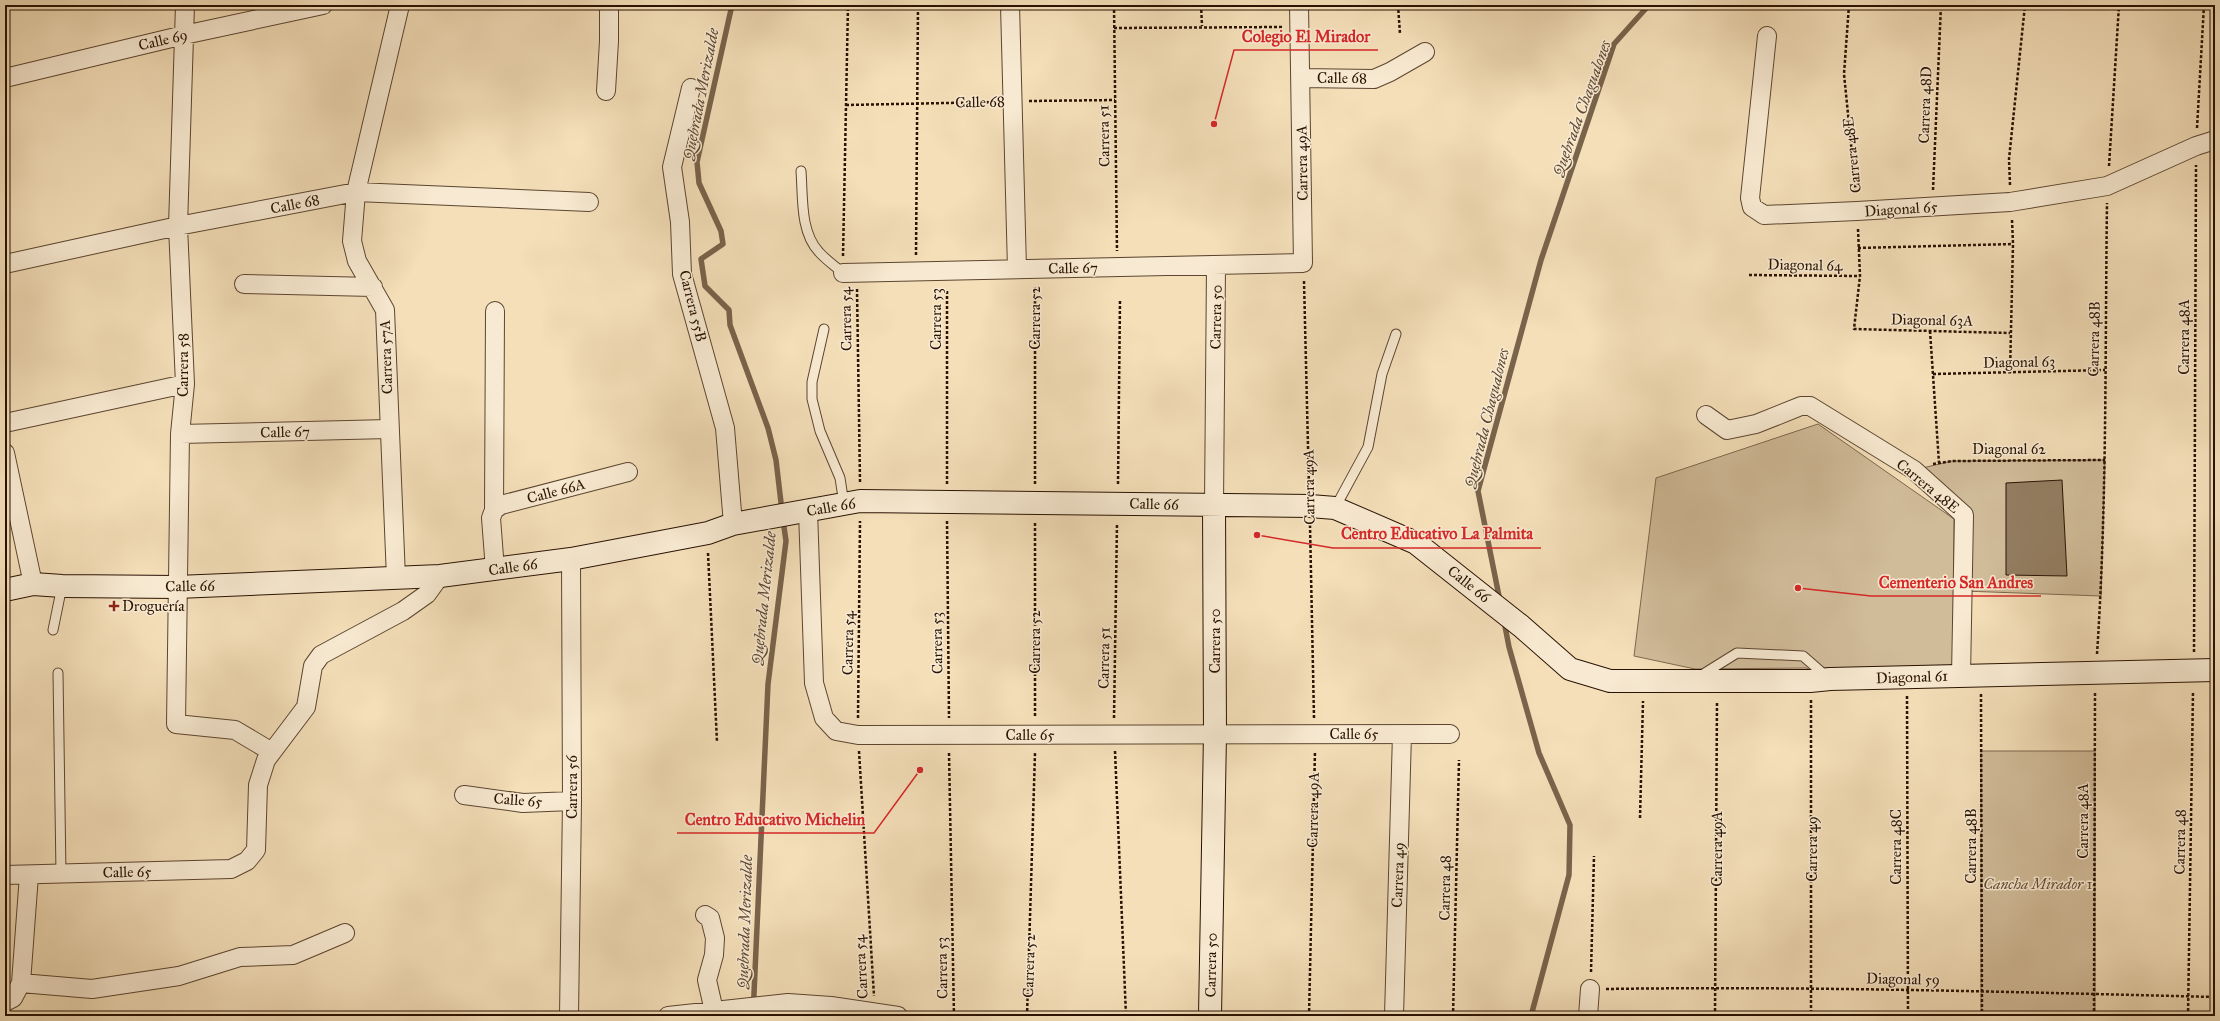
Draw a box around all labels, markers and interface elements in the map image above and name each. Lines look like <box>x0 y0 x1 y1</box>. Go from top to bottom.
callout: Colegio El Mirador <box>1234 22 1378 50</box>
street label: Calle 69 <box>137 26 189 54</box>
water label: Quebrada Merizalde <box>678 26 723 163</box>
text: Colegio El Mirador <box>1242 27 1371 47</box>
water label: Quebrada Chagualones <box>1548 37 1615 180</box>
street label: Carrera 48D <box>1915 66 1935 144</box>
street label: Calle 68 <box>1317 69 1367 87</box>
street label: Calle 68 <box>955 93 1005 111</box>
street label: Carrera 51 <box>1094 105 1114 167</box>
street label: Carrera 48E <box>1839 116 1865 194</box>
street label: Carrera 49A <box>1292 125 1312 201</box>
street label: Calle 68 <box>269 190 321 218</box>
street label: Diagonal 65 <box>1864 197 1938 221</box>
street label: Diagonal 64 <box>1767 255 1843 275</box>
street label: Calle 67 <box>1048 259 1098 277</box>
street label: Carrera 55B <box>675 268 711 344</box>
street label: Carrera 50 <box>1206 284 1226 350</box>
street label: Carrera 54 <box>836 286 856 351</box>
street label: Carrera 52 <box>1026 286 1044 350</box>
street label: Carrera 53 <box>927 288 945 350</box>
street label: Carrera 48A <box>2175 299 2193 375</box>
street label: Carrera 48B <box>2084 301 2104 377</box>
street label: Diagonal 63A <box>1891 310 1973 330</box>
street label: Carrera 57A <box>376 320 396 394</box>
street label: Carrera 58 <box>174 333 192 397</box>
water label: Quebrada Chagualones <box>1460 346 1513 491</box>
street label: Diagonal 63 <box>1983 352 2055 372</box>
street label: Calle 67 <box>260 423 310 441</box>
street label: Diagonal 62 <box>1972 440 2046 458</box>
street label: Carrera 49A <box>1299 449 1319 525</box>
street label: Carrera 48E <box>1893 455 1963 517</box>
street label: Calle 66A <box>525 475 587 507</box>
street label: Calle 66 <box>805 494 858 520</box>
street label: Calle 66 <box>1129 495 1180 513</box>
callout: Centro Educativo La Palmita <box>1333 520 1541 548</box>
text: Centro Educativo La Palmita <box>1341 524 1534 543</box>
water label: Quebrada Merizalde <box>747 529 780 667</box>
street label: Calle 66 <box>487 554 540 579</box>
street label: Calle 66 <box>1444 562 1495 607</box>
callout: Cementerio San Andres <box>1871 568 2041 596</box>
text: Cementerio San Andres <box>1879 573 2033 592</box>
street label: Calle 66 <box>165 577 216 595</box>
place label: Droguería <box>122 597 185 615</box>
marker: Droguería <box>109 601 119 611</box>
street label: Carrera 50 <box>1206 609 1224 673</box>
street label: Carrera 54 <box>838 610 858 675</box>
street label: Carrera 52 <box>1026 610 1044 674</box>
street label: Carrera 53 <box>927 612 947 674</box>
street label: Carrera 51 <box>1094 627 1114 689</box>
street label: Diagonal 61 <box>1876 667 1948 687</box>
street label: Calle 65 <box>1330 725 1378 743</box>
street label: Calle 65 <box>1006 726 1054 744</box>
street label: Carrera 56 <box>563 754 581 819</box>
street label: Carrera 49A <box>1303 772 1323 848</box>
street label: Carrera 48A <box>2074 783 2092 859</box>
street label: Calle 65 <box>493 789 543 811</box>
callout: Centro Educativo Michelin <box>677 805 874 833</box>
street label: Carrera 48B <box>1962 808 1980 884</box>
street label: Carrera 48C <box>1887 809 1905 885</box>
street label: Carrera 48 <box>2170 809 2190 875</box>
text: Centro Educativo Michelin <box>685 810 866 829</box>
street label: Carrera 49A <box>1708 811 1726 887</box>
street label: Carrera 49 <box>1803 816 1821 882</box>
street label: Carrera 49 <box>1388 842 1408 908</box>
water label: Quebrada Merizalde <box>733 854 756 990</box>
street label: Carrera 48 <box>1435 855 1455 921</box>
street label: Calle 65 <box>102 863 152 881</box>
park label: Cancha Mirador 1 <box>1983 875 2093 893</box>
street label: Carrera 50 <box>1201 932 1221 998</box>
street label: Carrera 52 <box>1019 933 1039 998</box>
street label: Carrera 54 <box>850 934 872 999</box>
street label: Carrera 53 <box>932 937 952 999</box>
street label: Diagonal 59 <box>1866 969 1940 989</box>

